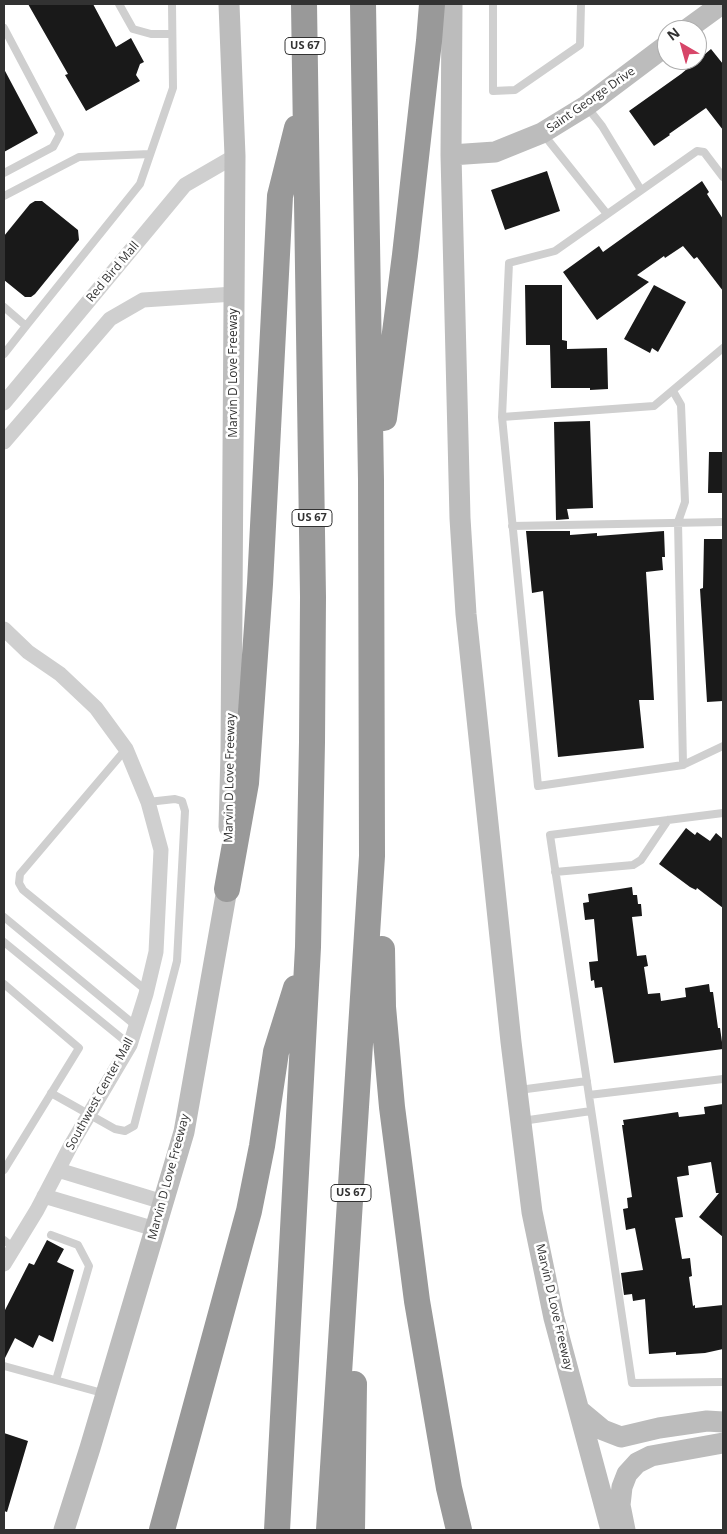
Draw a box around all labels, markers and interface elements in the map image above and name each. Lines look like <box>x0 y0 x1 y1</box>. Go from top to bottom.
north arrow <box>657 20 707 70</box>
text: N <box>663 23 683 45</box>
road number: US 67 <box>285 37 325 54</box>
street label: Saint George Drive <box>544 64 638 136</box>
street label: Red Bird Mall <box>84 239 142 305</box>
street label: Marvin D Love Freeway <box>227 308 241 438</box>
road number: US 67 <box>292 509 332 526</box>
street label: Marvin D Love Freeway <box>222 713 238 843</box>
street label: Southwest Center Mall <box>63 1035 137 1153</box>
street label: Marvin D Love Freeway <box>145 1113 193 1241</box>
road number: US 67 <box>331 1184 371 1202</box>
street label: Marvin D Love Freeway <box>532 1242 576 1372</box>

